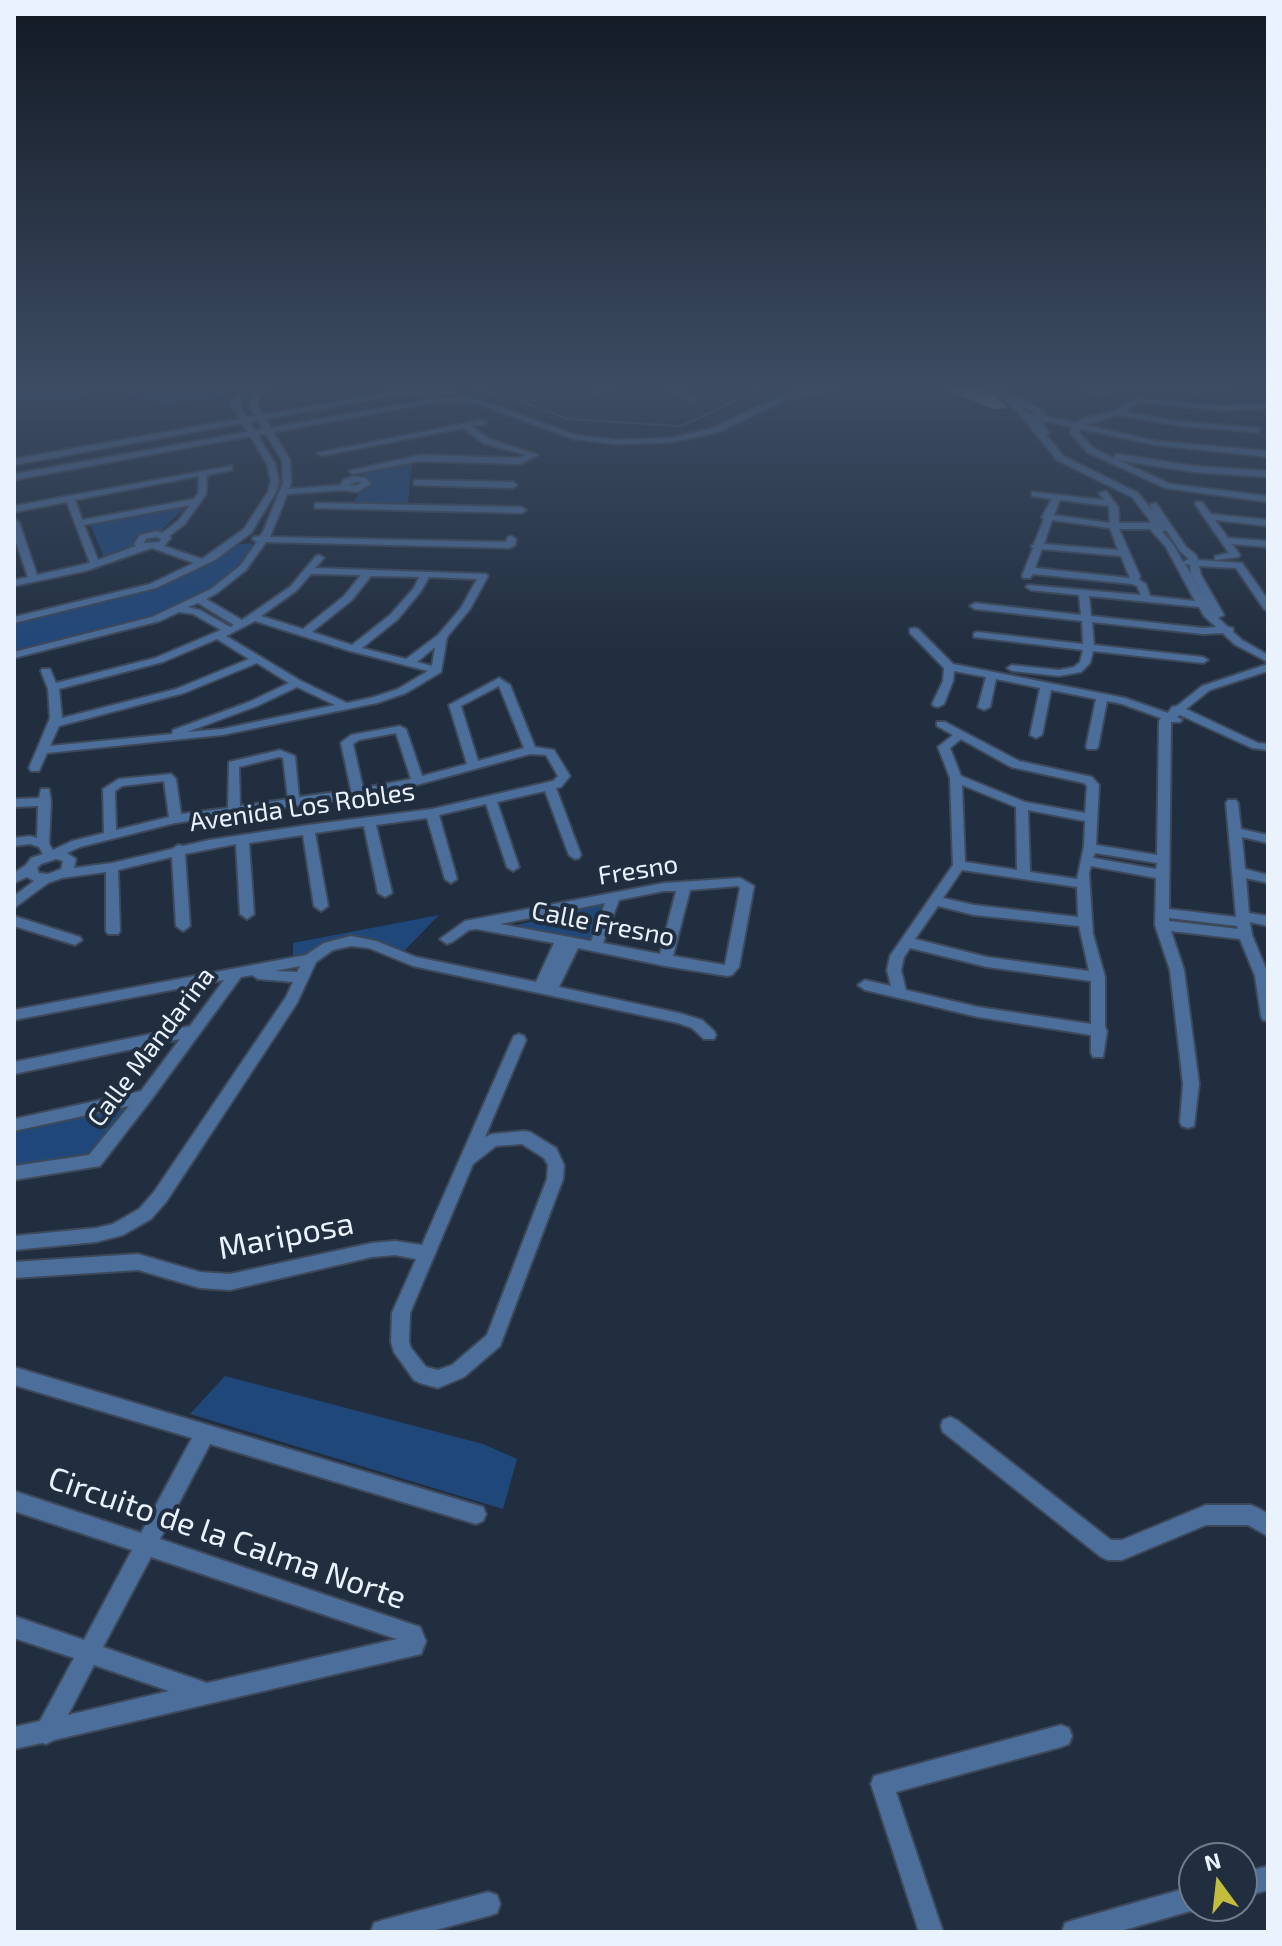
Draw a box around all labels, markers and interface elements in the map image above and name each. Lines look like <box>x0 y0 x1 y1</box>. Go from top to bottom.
street label: Avenida Los Robles <box>187 776 417 838</box>
street label: Fresno <box>596 848 680 892</box>
street label: Calle Fresno <box>529 895 677 953</box>
street label: Calle Mandarina <box>81 961 221 1133</box>
street label: Mariposa <box>215 1204 357 1268</box>
street label: Circuito de la Calma Norte <box>43 1459 411 1617</box>
north arrow <box>1178 1842 1258 1922</box>
text: N <box>1201 1846 1223 1875</box>

